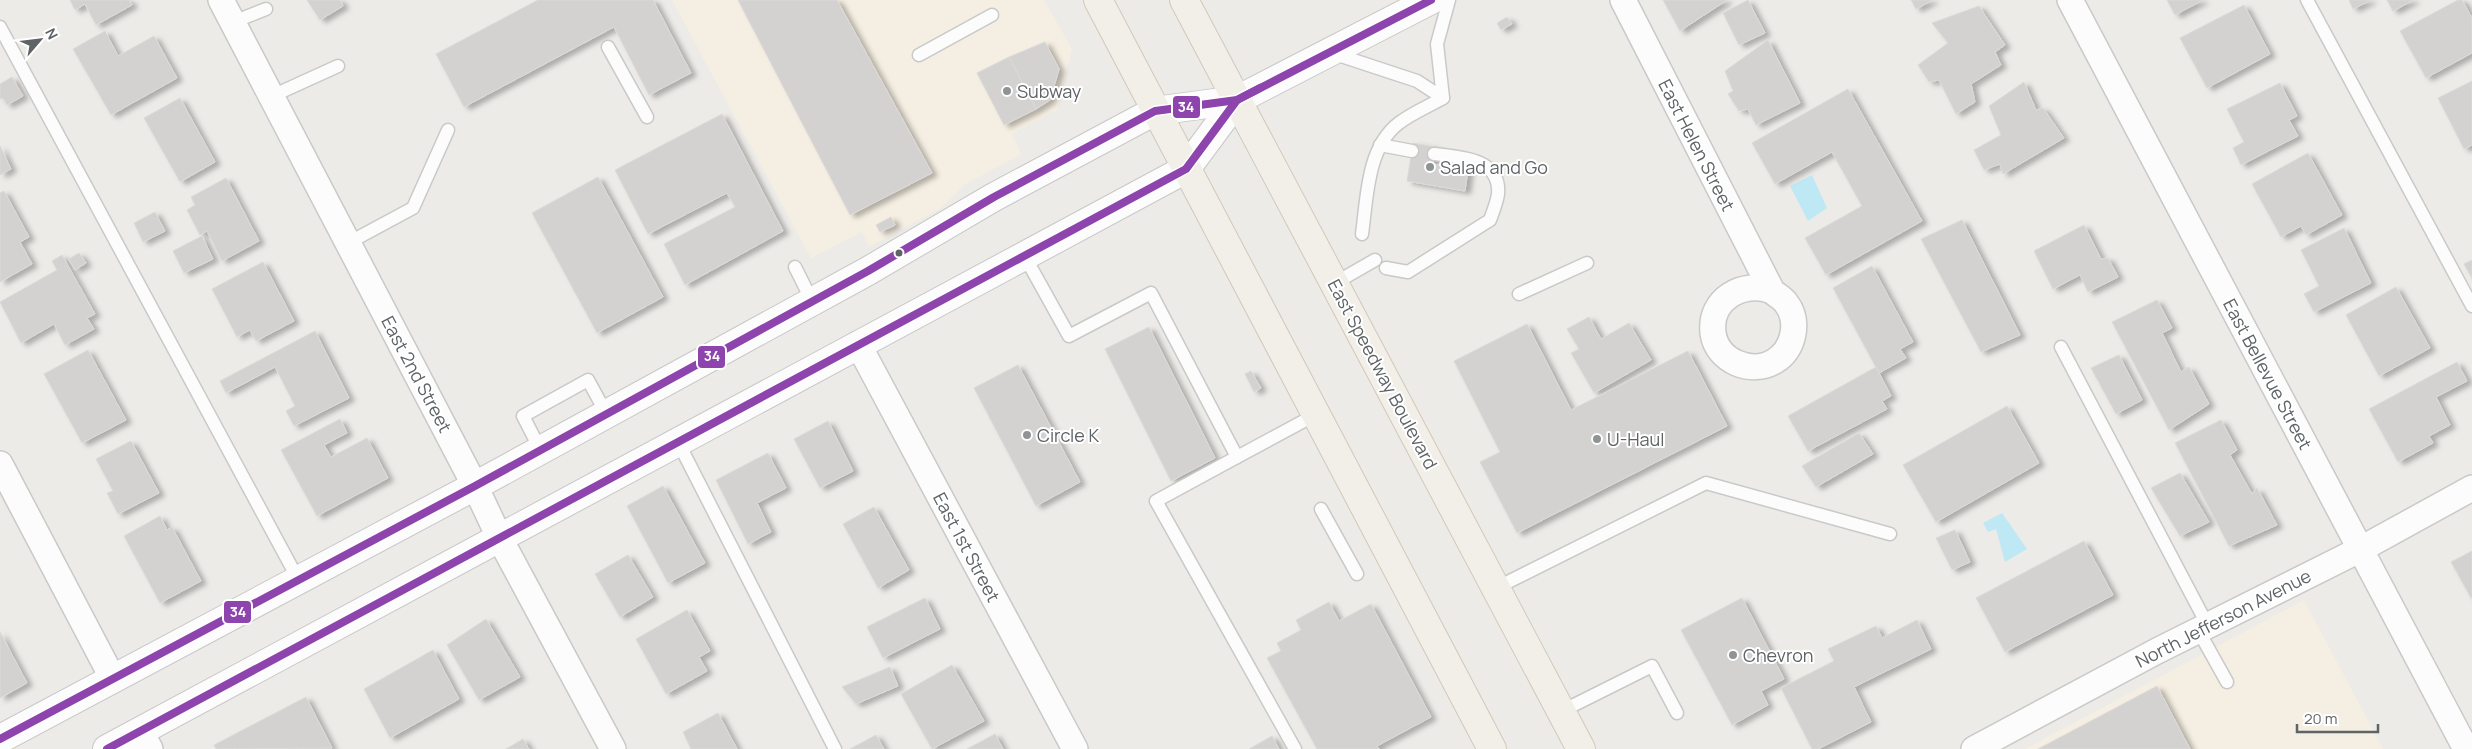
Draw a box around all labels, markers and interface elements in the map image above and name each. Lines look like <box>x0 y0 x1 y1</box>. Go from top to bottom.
north arrow <box>15 15 65 65</box>
text: N <box>41 25 63 43</box>
street label: East Helen Street <box>1653 75 1741 215</box>
place label: Subway <box>1017 79 1082 103</box>
marker: Subway <box>1001 85 1013 97</box>
line badge: 34 <box>1172 95 1201 119</box>
text: 34 <box>1178 97 1194 116</box>
place label: Salad and Go <box>1440 155 1548 179</box>
marker: Salad and Go <box>1424 161 1436 173</box>
unlabelled marker <box>894 248 904 258</box>
street label: East Speedway Boulevard <box>1323 275 1443 473</box>
street label: East Bellevue Street <box>2218 294 2318 454</box>
street label: East 2nd Street <box>376 312 458 436</box>
line badge: 34 <box>697 345 726 369</box>
text: 34 <box>704 346 720 365</box>
place label: Circle K <box>1037 423 1099 447</box>
place label: U-Haul <box>1607 427 1664 451</box>
marker: Circle K <box>1021 429 1033 441</box>
marker: U-Haul <box>1591 433 1603 445</box>
street label: East 1st Street <box>928 488 1006 606</box>
street label: North Jefferson Avenue <box>2131 563 2315 673</box>
line badge: 34 <box>223 600 252 624</box>
text: 34 <box>230 602 246 621</box>
place label: Chevron <box>1743 643 1814 667</box>
marker: Chevron <box>1727 649 1739 661</box>
scale bar <box>2297 702 2378 734</box>
text: 20 m <box>2304 708 2337 729</box>

